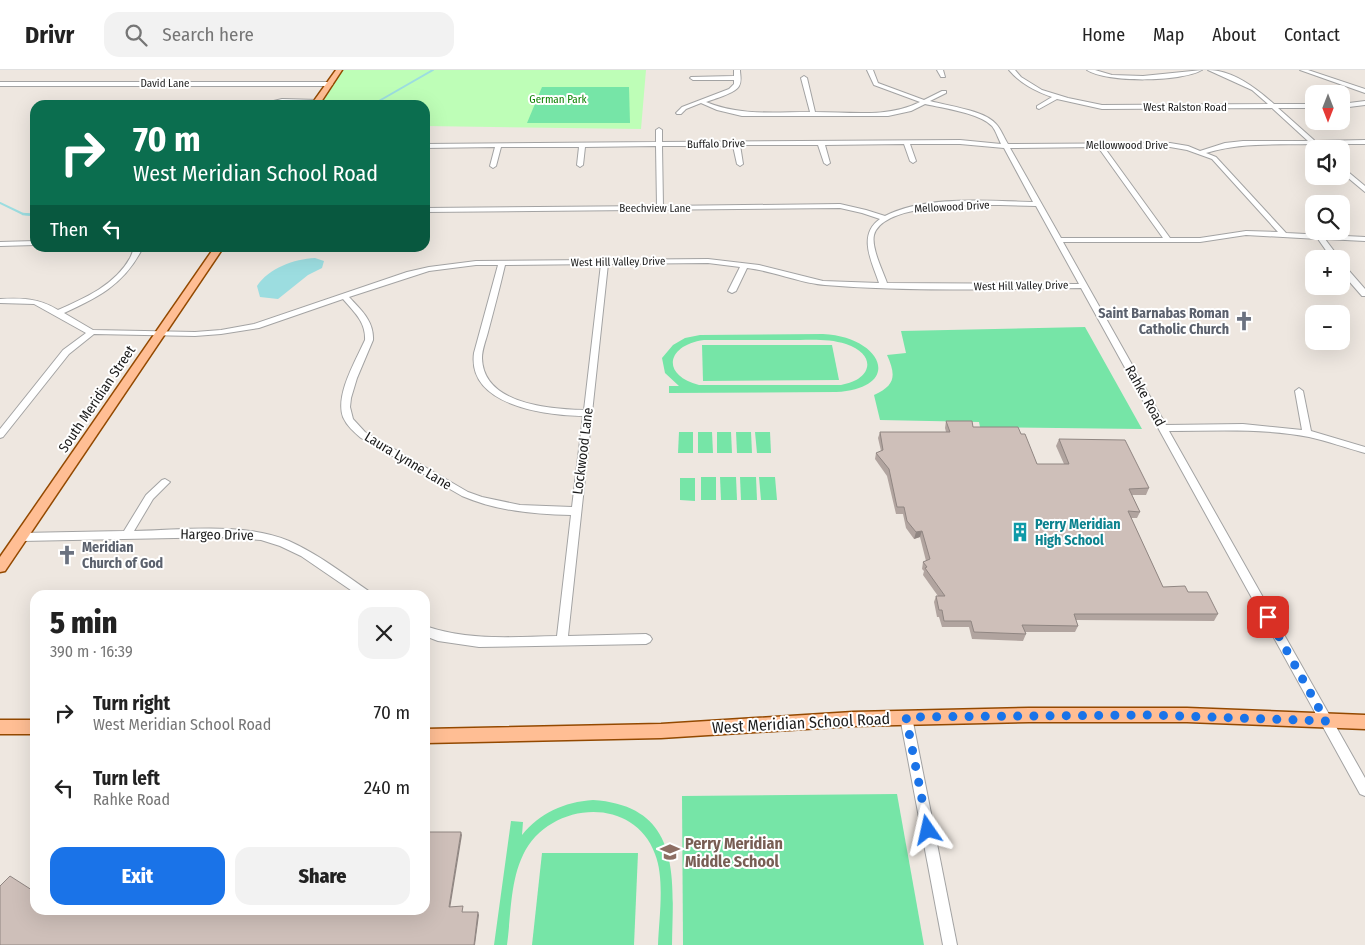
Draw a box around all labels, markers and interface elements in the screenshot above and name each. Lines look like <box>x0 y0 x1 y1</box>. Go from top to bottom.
search box <box>104 12 454 57</box>
text: Drivr <box>25 21 74 49</box>
icon: search <box>122 21 150 49</box>
text: Search here <box>162 23 254 46</box>
text: Home <box>1082 24 1125 46</box>
text: Map <box>1153 24 1184 46</box>
text: About <box>1212 24 1256 46</box>
text: Contact <box>1284 24 1340 46</box>
street label: David Lane <box>140 77 190 90</box>
north arrow <box>1305 85 1350 130</box>
map controls <box>1305 85 1350 350</box>
park label: German Park <box>529 93 588 106</box>
street label: West Ralston Road <box>1143 101 1227 114</box>
text: 70 m <box>133 118 201 160</box>
icon: right <box>50 120 115 185</box>
street label: Buffalo Drive <box>687 137 745 151</box>
street label: Mellowwood Drive <box>1086 139 1168 152</box>
button: sound <box>1305 140 1350 185</box>
text: West Meridian School Road <box>133 160 378 187</box>
button: search <box>1305 195 1350 240</box>
street label: Mellowood Drive <box>914 199 990 215</box>
street label: Beechview Lane <box>619 202 691 215</box>
icon: left <box>98 215 126 243</box>
text: Then <box>50 218 88 241</box>
button: + <box>1305 250 1350 295</box>
street label: West Hill Valley Drive <box>571 255 665 269</box>
street label: West Hill Valley Drive <box>974 279 1068 293</box>
place label: Saint Barnabas Roman Catholic Church <box>1098 305 1229 338</box>
button: − <box>1305 305 1350 350</box>
church icon: Saint Barnabas Roman Catholic Church <box>1233 310 1255 332</box>
street label: South Meridian Street <box>55 342 139 456</box>
street label: Rahke Road <box>1121 362 1169 430</box>
street label: Lockwood Lane <box>569 406 597 496</box>
street label: Laura Lynne Lane <box>361 428 455 494</box>
place label: Perry Meridian High School <box>1035 516 1121 549</box>
building icon: Perry Meridian High School <box>1009 521 1031 543</box>
street label: Hargeo Drive <box>180 526 254 544</box>
place label: Meridian Church of God <box>82 539 163 572</box>
church icon: Meridian Church of God <box>56 544 78 566</box>
pin <box>1247 596 1289 638</box>
icon: arrive <box>1254 603 1282 631</box>
text: 5 min <box>50 605 117 641</box>
button: close <box>358 607 410 659</box>
text: 390 m · 16:39 <box>50 642 133 661</box>
text: Turn right <box>93 692 170 715</box>
icon: right <box>50 699 78 727</box>
text: 70 m <box>374 701 410 724</box>
street label: West Meridian School Road <box>711 709 891 737</box>
text: West Meridian School Road <box>93 715 271 734</box>
text: Turn left <box>93 767 160 790</box>
icon: left <box>50 774 78 802</box>
text: 240 m <box>364 776 410 799</box>
text: Rahke Road <box>93 790 170 809</box>
position arrow <box>901 803 953 855</box>
place label: Perry Meridian Middle School <box>685 834 783 871</box>
school or university icon: Perry Meridian Middle School <box>659 841 681 863</box>
button: Exit <box>50 847 225 905</box>
button: Share <box>235 847 410 905</box>

